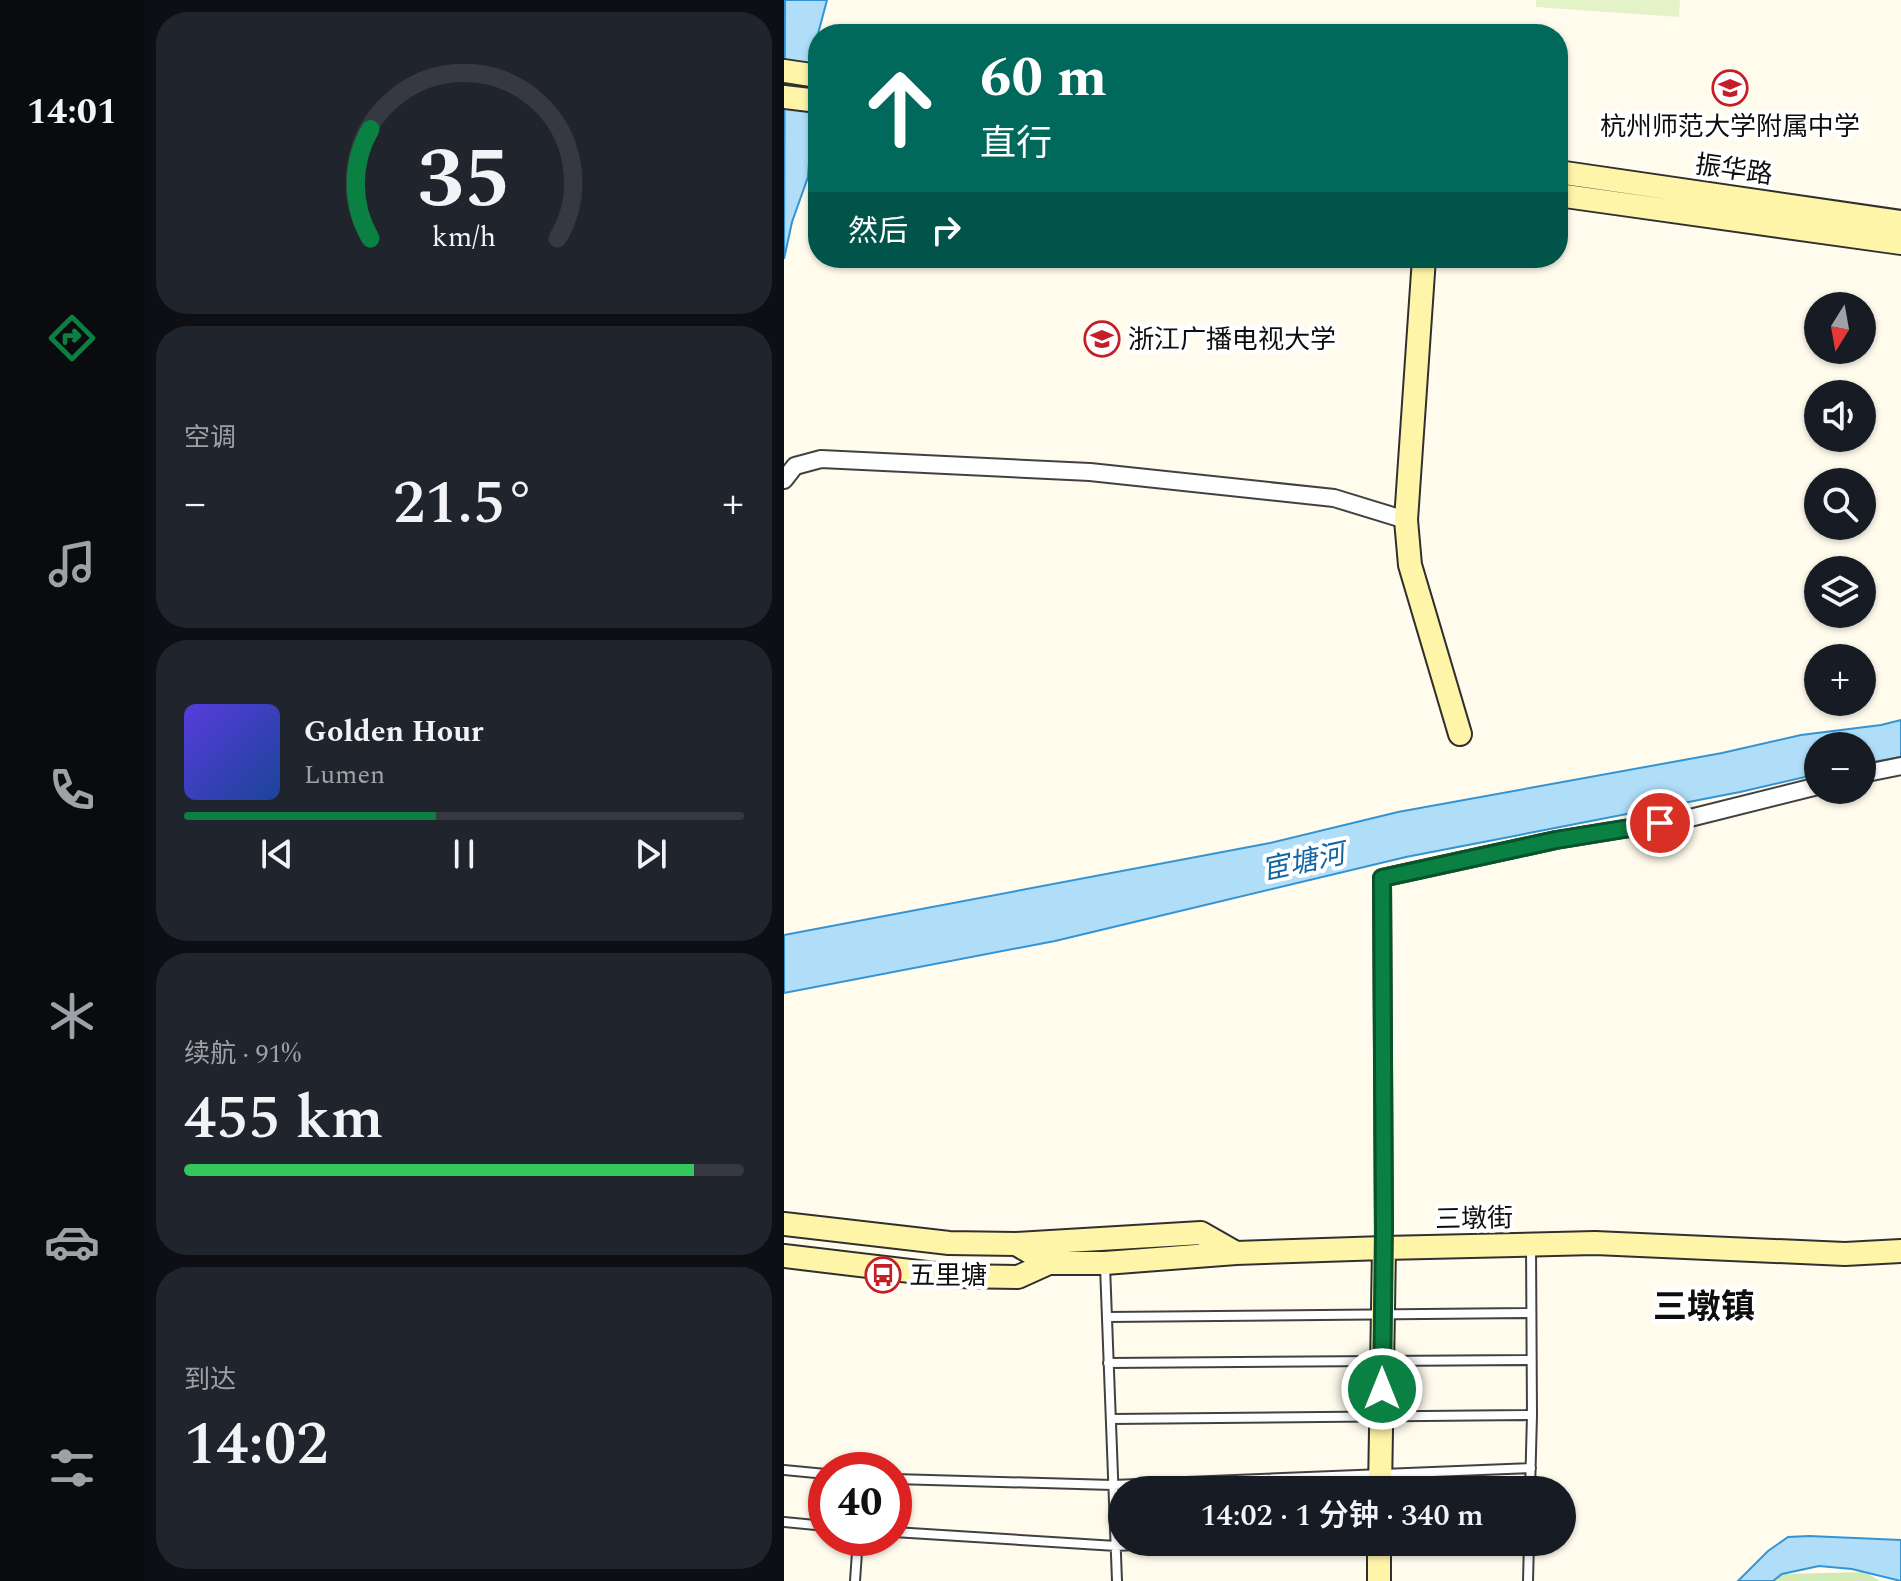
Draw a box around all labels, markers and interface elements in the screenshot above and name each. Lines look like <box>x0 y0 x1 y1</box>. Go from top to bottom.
text: 60 m <box>980 36 1107 121</box>
icon: ahead <box>848 56 952 160</box>
school or university icon: 杭州师范大学附属中学 <box>1711 69 1749 107</box>
text: 14:01 <box>27 85 117 140</box>
place label: 杭州师范大学附属中学 <box>1600 107 1860 147</box>
text: 35 <box>417 116 511 243</box>
text: 直行 <box>980 117 1052 172</box>
street label: 振华路 <box>1692 145 1775 195</box>
icon: right <box>924 208 968 252</box>
text: 然后 <box>848 209 908 255</box>
text: km/h <box>432 216 496 259</box>
north arrow <box>1804 292 1876 364</box>
map controls <box>1804 292 1876 804</box>
icon: directions <box>44 310 100 366</box>
school or university icon: 浙江广播电视大学 <box>1083 320 1121 358</box>
place label: 浙江广播电视大学 <box>1128 320 1336 360</box>
button: sound <box>1804 380 1876 452</box>
text: 空调 <box>184 418 236 458</box>
text: 21.5° <box>393 458 535 550</box>
button: search <box>1804 468 1876 540</box>
text: − <box>184 470 206 537</box>
text: + <box>722 470 744 537</box>
icon: music <box>44 536 100 592</box>
button: layers <box>1804 556 1876 628</box>
button: + <box>1804 644 1876 716</box>
text: Golden Hour <box>304 709 484 755</box>
button: − <box>1804 732 1876 804</box>
text: Lumen <box>304 755 385 795</box>
icon: phone <box>44 762 100 818</box>
pin <box>1626 789 1694 857</box>
icon: arrive <box>1638 801 1682 845</box>
icon: previous <box>255 832 299 876</box>
icon: pause <box>442 832 486 876</box>
icon: next <box>629 832 673 876</box>
water label: 宦塘河 <box>1258 832 1354 892</box>
icon: climate <box>44 988 100 1044</box>
text: 续航 · 91% <box>184 1034 301 1074</box>
text: 455 km <box>184 1073 384 1165</box>
street label: 三墩街 <box>1435 1198 1513 1240</box>
icon: car <box>44 1214 100 1270</box>
bus stop icon: 五里塘 <box>864 1256 902 1294</box>
place label: 五里塘 <box>909 1256 987 1296</box>
district label: 三墩镇 <box>1653 1282 1755 1334</box>
position arrow <box>1340 1347 1424 1431</box>
text: 到达 <box>184 1360 236 1400</box>
text: 14:02 <box>184 1399 328 1491</box>
icon: filters <box>44 1440 100 1496</box>
speed limit sign: 40 <box>808 1452 912 1556</box>
text: 14:02 · 1 分钟 · 340 m <box>1201 1493 1484 1539</box>

